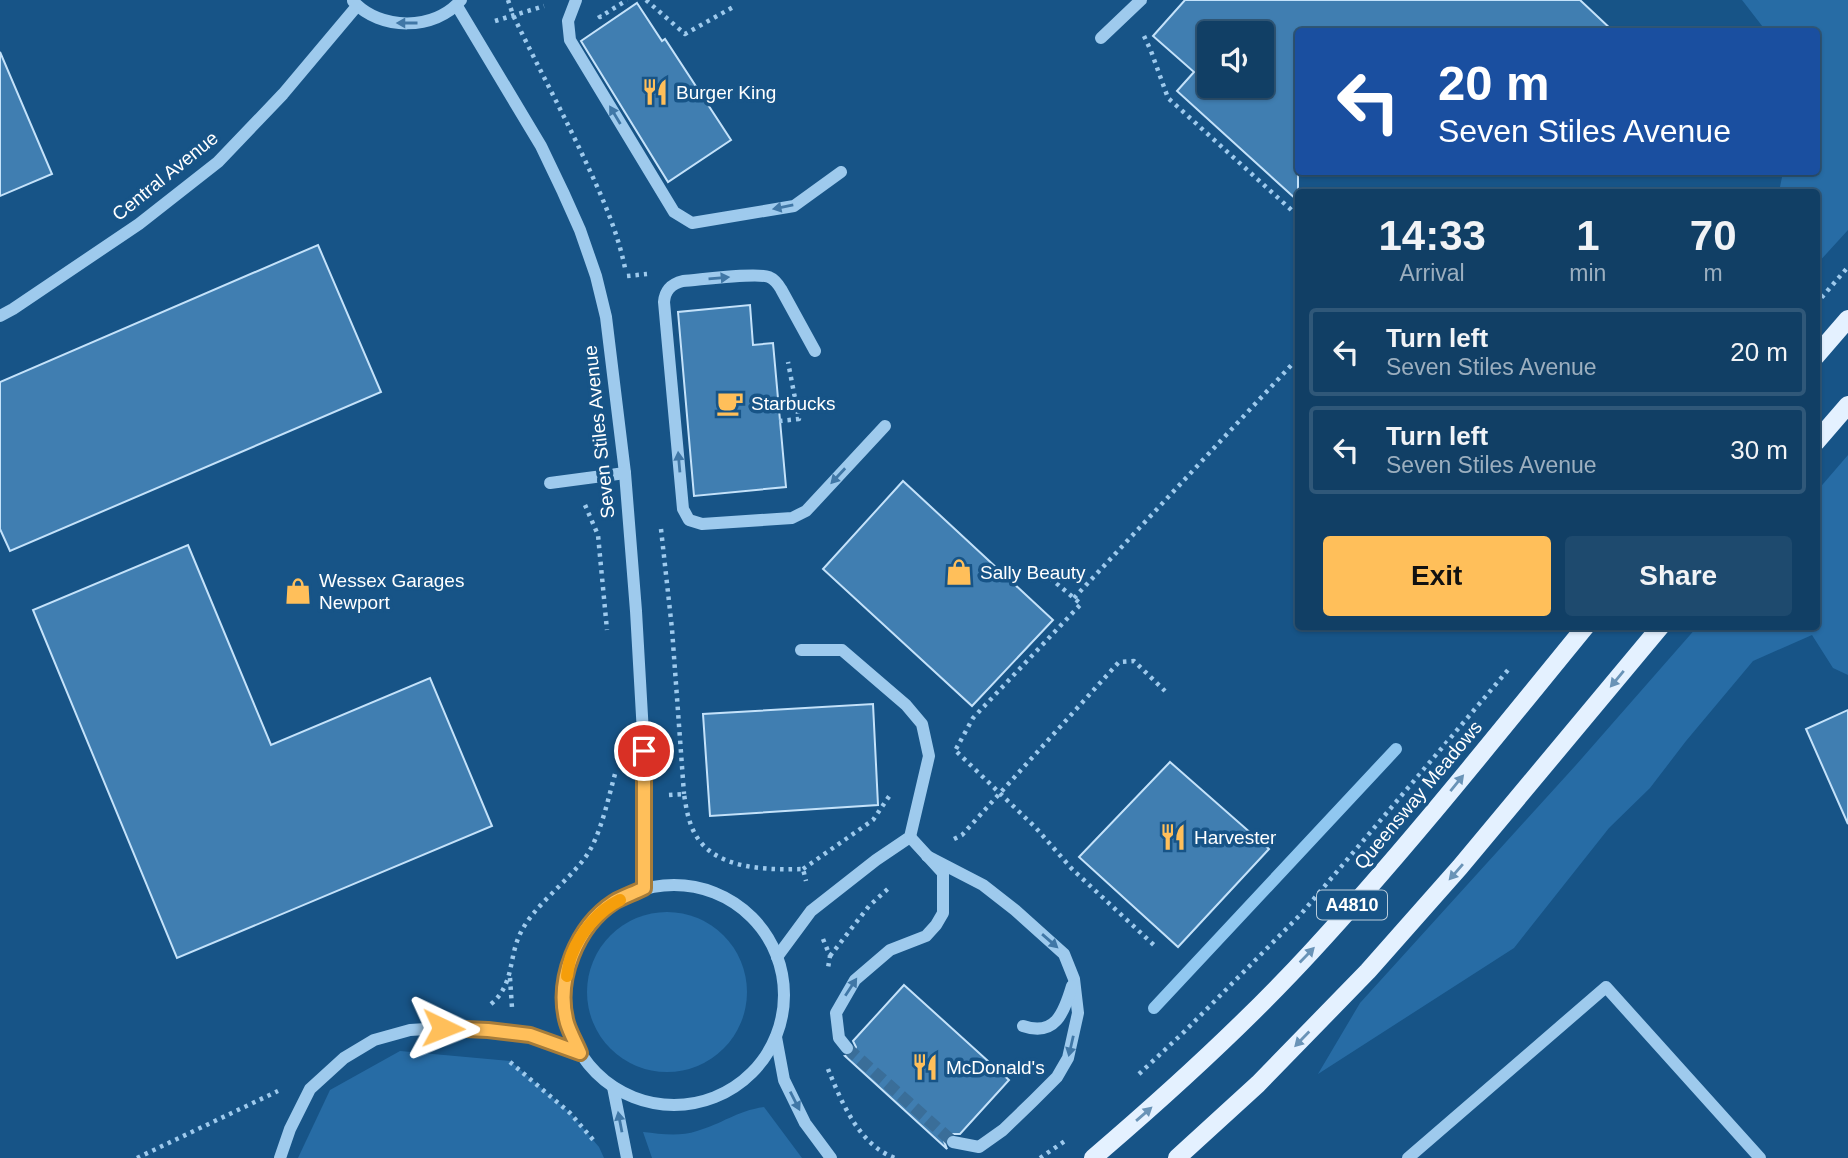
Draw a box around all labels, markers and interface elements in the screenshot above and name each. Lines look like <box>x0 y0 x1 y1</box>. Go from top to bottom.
one-way arrow <box>396 17 418 29</box>
map controls <box>1197 21 1274 98</box>
button: sound <box>1197 21 1274 98</box>
icon: left <box>1323 56 1414 147</box>
text: 20 m <box>1438 56 1550 110</box>
restaurant icon: Burger King <box>640 77 670 107</box>
place label: Burger King <box>676 82 776 103</box>
one-way arrow <box>609 106 622 125</box>
text: Seven Stiles Avenue <box>1438 113 1731 149</box>
street label: Central Avenue <box>108 127 222 225</box>
one-way arrow <box>772 202 794 213</box>
text: 14:33 <box>1378 212 1486 259</box>
text: 1 <box>1576 212 1600 259</box>
text: 70 <box>1690 212 1737 259</box>
text: Arrival <box>1400 260 1465 286</box>
text: min <box>1569 260 1606 286</box>
text: m <box>1704 260 1723 286</box>
one-way arrow <box>708 272 730 283</box>
text: Turn left <box>1386 323 1488 353</box>
icon: left <box>1327 333 1365 371</box>
text: 20 m <box>1730 337 1788 367</box>
street label: Seven Stiles Avenue <box>579 344 619 520</box>
text: Seven Stiles Avenue <box>1386 354 1597 380</box>
cafe icon: Starbucks <box>715 388 745 418</box>
place label: Starbucks <box>751 393 835 414</box>
text: Turn left <box>1386 421 1488 451</box>
icon: left <box>1327 431 1365 469</box>
text: 30 m <box>1730 435 1788 465</box>
one-way arrow <box>673 451 684 473</box>
text: Seven Stiles Avenue <box>1386 452 1597 478</box>
one-way arrow <box>831 467 847 484</box>
button: Exit <box>1323 536 1551 616</box>
button: Share <box>1565 536 1792 616</box>
shop icon: Sally Beauty <box>944 557 974 587</box>
place label: Sally Beauty <box>980 562 1086 583</box>
place label: Wessex Garages Newport <box>319 570 464 613</box>
shop icon: Wessex Garages Newport <box>283 576 313 606</box>
one-way arrow <box>1610 669 1625 687</box>
street label: Queensway Meadows <box>1350 717 1486 873</box>
pin <box>614 721 674 781</box>
icon: arrive <box>625 732 663 770</box>
one-way arrow <box>1449 775 1464 793</box>
restaurant icon: Harvester <box>1158 822 1188 852</box>
place label: Harvester <box>1194 827 1277 848</box>
one-way arrow <box>1448 863 1464 880</box>
road number: A4810 <box>1317 890 1387 920</box>
one-way arrow <box>1041 933 1059 949</box>
one-way arrow <box>1299 947 1315 964</box>
one-way arrow <box>845 977 858 997</box>
position arrow <box>406 991 480 1065</box>
one-way arrow <box>1294 1030 1310 1047</box>
one-way arrow <box>1065 1035 1076 1057</box>
restaurant icon: McDonald's <box>910 1052 940 1082</box>
place label: McDonald's <box>946 1057 1045 1078</box>
one-way arrow <box>789 1091 800 1111</box>
one-way arrow <box>1136 1107 1153 1122</box>
one-way arrow <box>614 1111 625 1133</box>

